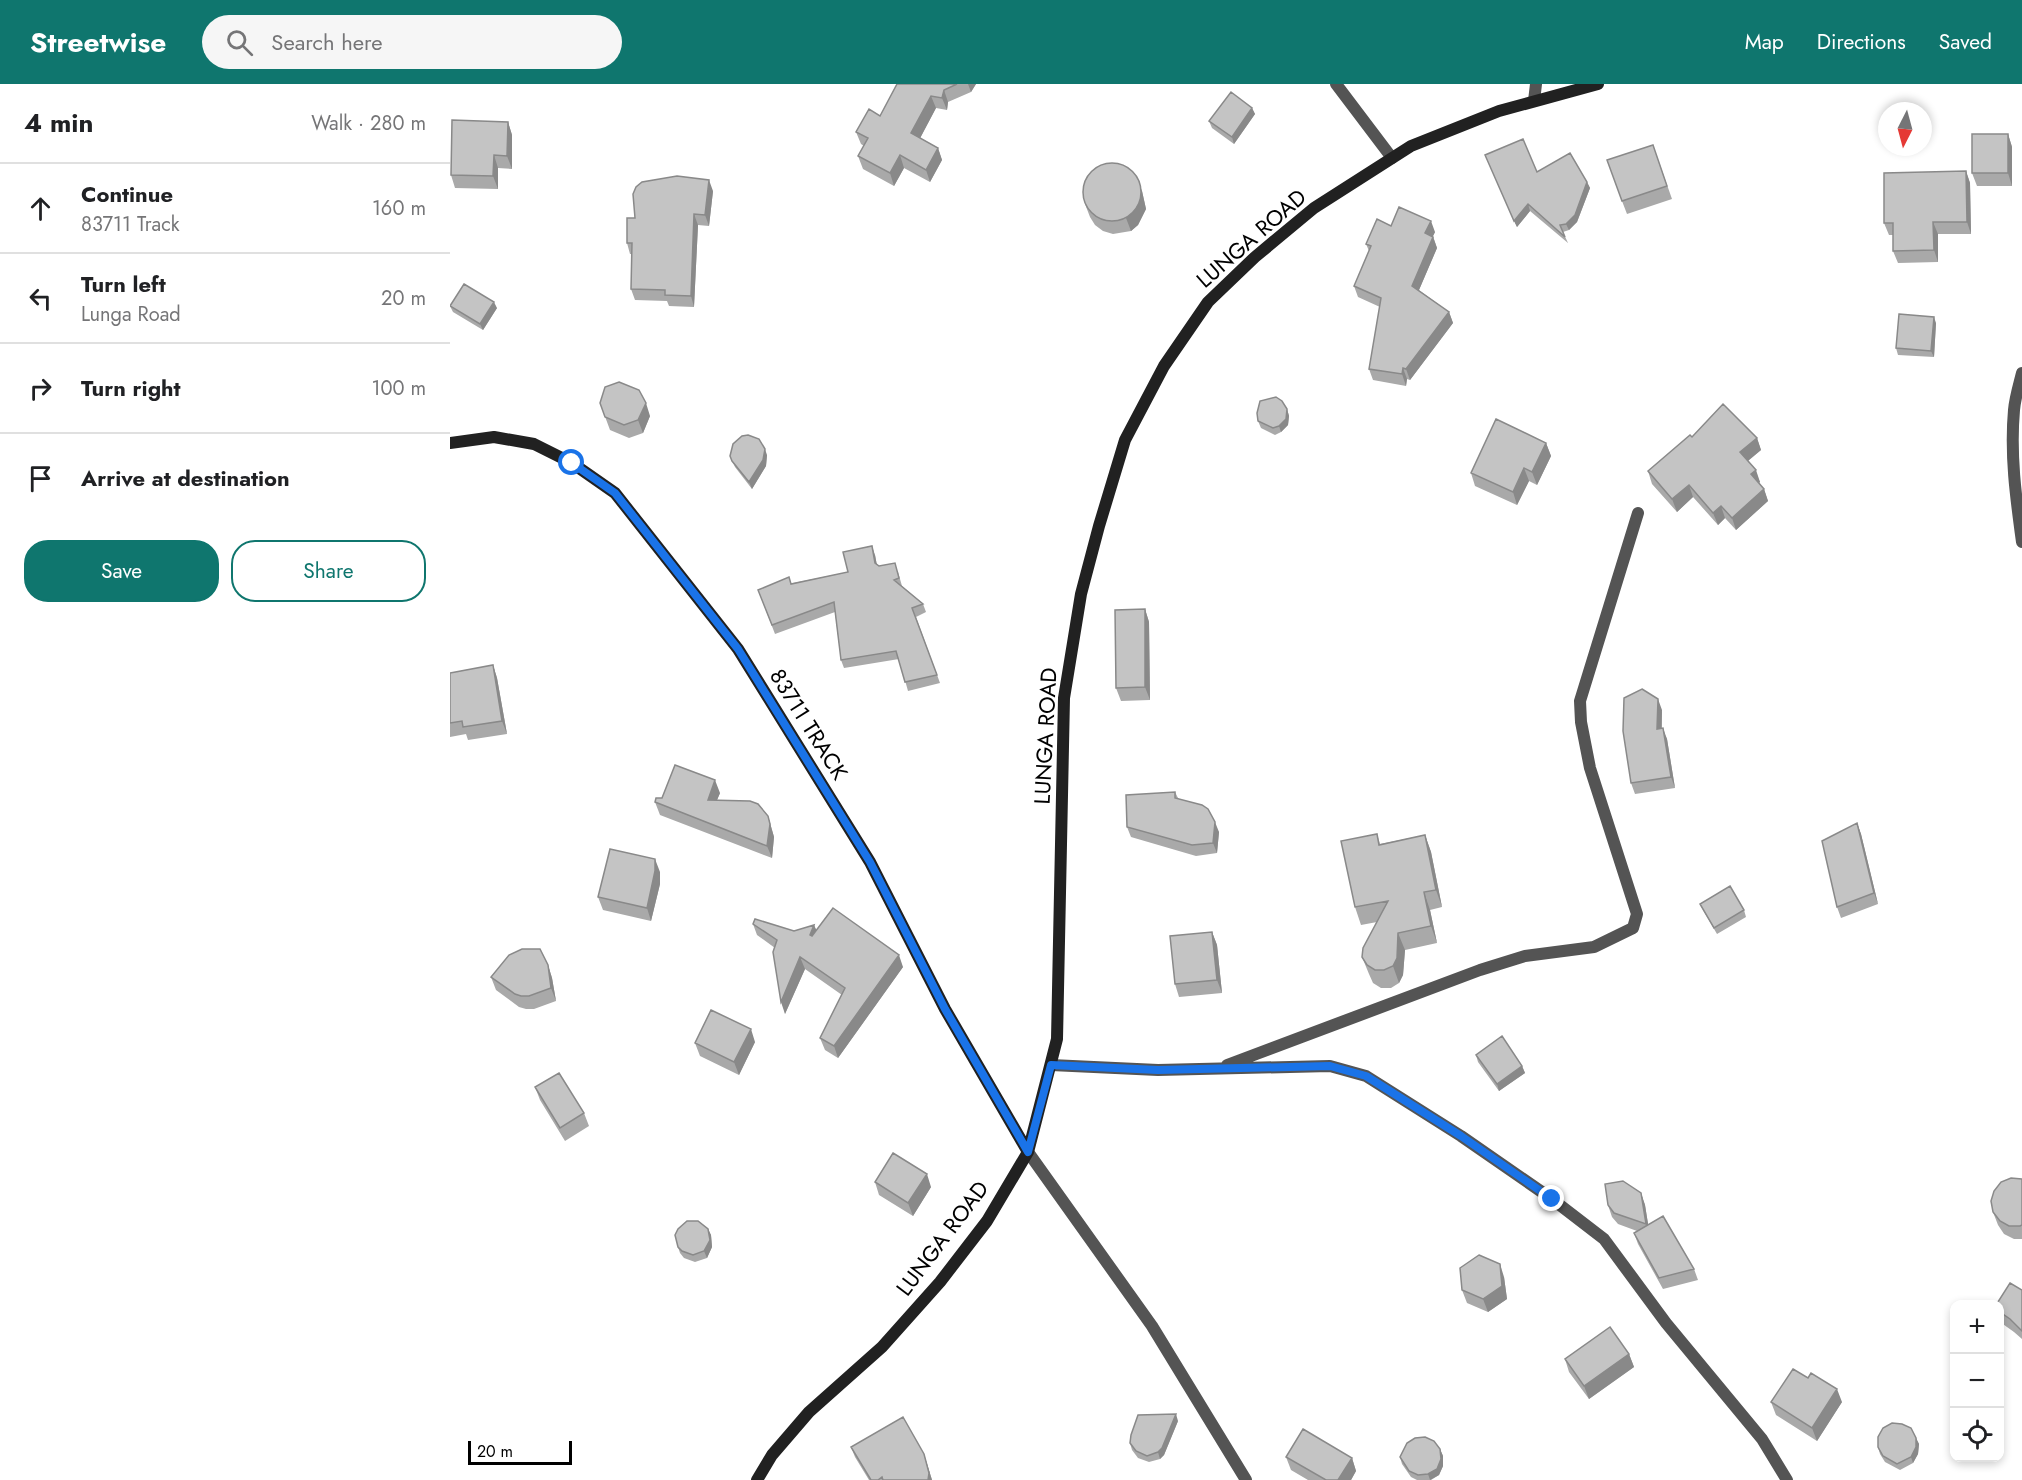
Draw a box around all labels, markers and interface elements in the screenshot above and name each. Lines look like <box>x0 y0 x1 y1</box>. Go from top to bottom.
search box <box>202 15 622 69</box>
text: Streetwise <box>30 22 166 63</box>
icon: search <box>223 26 256 59</box>
text: Search here <box>271 26 383 58</box>
text: Map <box>1745 27 1784 57</box>
text: Directions <box>1817 27 1906 57</box>
text: Saved <box>1939 27 1992 57</box>
north arrow <box>1878 102 1932 156</box>
text: 4 min <box>24 104 93 142</box>
text: Walk · 280 m <box>311 109 426 138</box>
text: Continue <box>81 178 173 210</box>
street label: LUNGA ROAD <box>1189 181 1313 295</box>
icon: ahead <box>24 192 57 225</box>
text: 160 m <box>372 194 426 223</box>
text: 83711 Track <box>81 210 180 239</box>
text: Turn left <box>81 268 166 300</box>
icon: left <box>24 282 57 315</box>
text: 20 m <box>381 284 426 313</box>
text: Lunga Road <box>81 300 181 329</box>
icon: right <box>24 372 57 405</box>
text: Turn right <box>81 372 181 404</box>
text: 100 m <box>371 374 426 403</box>
route start <box>558 449 584 475</box>
icon: arrive <box>24 462 57 495</box>
text: Arrive at destination <box>81 462 290 494</box>
button: Save <box>24 540 219 602</box>
button: Share <box>231 540 426 602</box>
street label: 83711 TRACK <box>762 662 856 786</box>
street label: LUNGA ROAD <box>1025 667 1065 805</box>
street label: LUNGA ROAD <box>888 1174 996 1302</box>
route end <box>1538 1185 1564 1211</box>
map controls <box>1950 1300 2004 1462</box>
button: + <box>1950 1300 2004 1354</box>
button: − <box>1950 1354 2004 1408</box>
button: locate <box>1950 1408 2004 1462</box>
scale bar <box>468 1438 572 1466</box>
text: 20 m <box>477 1440 513 1463</box>

